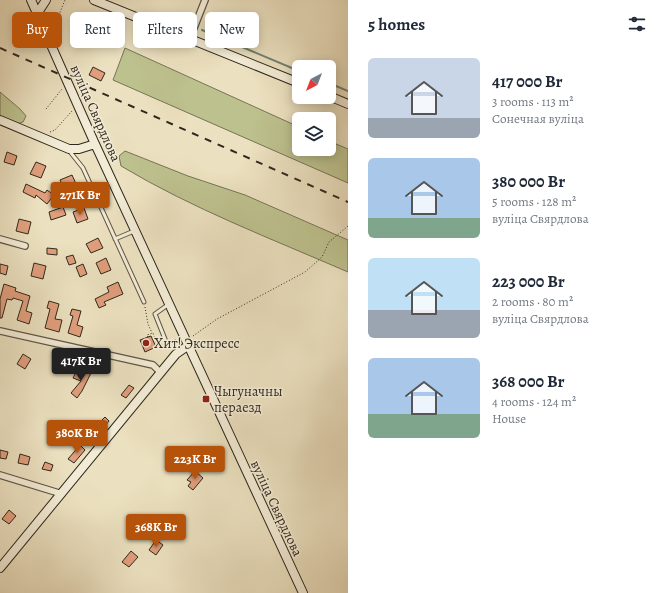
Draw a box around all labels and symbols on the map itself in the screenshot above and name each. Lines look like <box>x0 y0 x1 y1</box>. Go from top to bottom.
north arrow <box>292 60 336 104</box>
street label: вуліца Свярдлова <box>66 62 126 165</box>
pin: 271K Br <box>43 182 117 216</box>
place label: Хит! Экспресс <box>154 334 240 353</box>
marker: Хит! Экспресс <box>141 338 151 348</box>
pin: 417K Br <box>44 348 118 382</box>
place label: Чыгуначны пераезд <box>214 382 283 417</box>
marker: Чыгуначны пераезд <box>201 394 211 404</box>
pin: 380K Br <box>40 420 114 454</box>
pin: 223K Br <box>158 446 232 480</box>
street label: вуліца Свярдлова <box>246 457 307 560</box>
pin: 368K Br <box>119 514 193 548</box>

